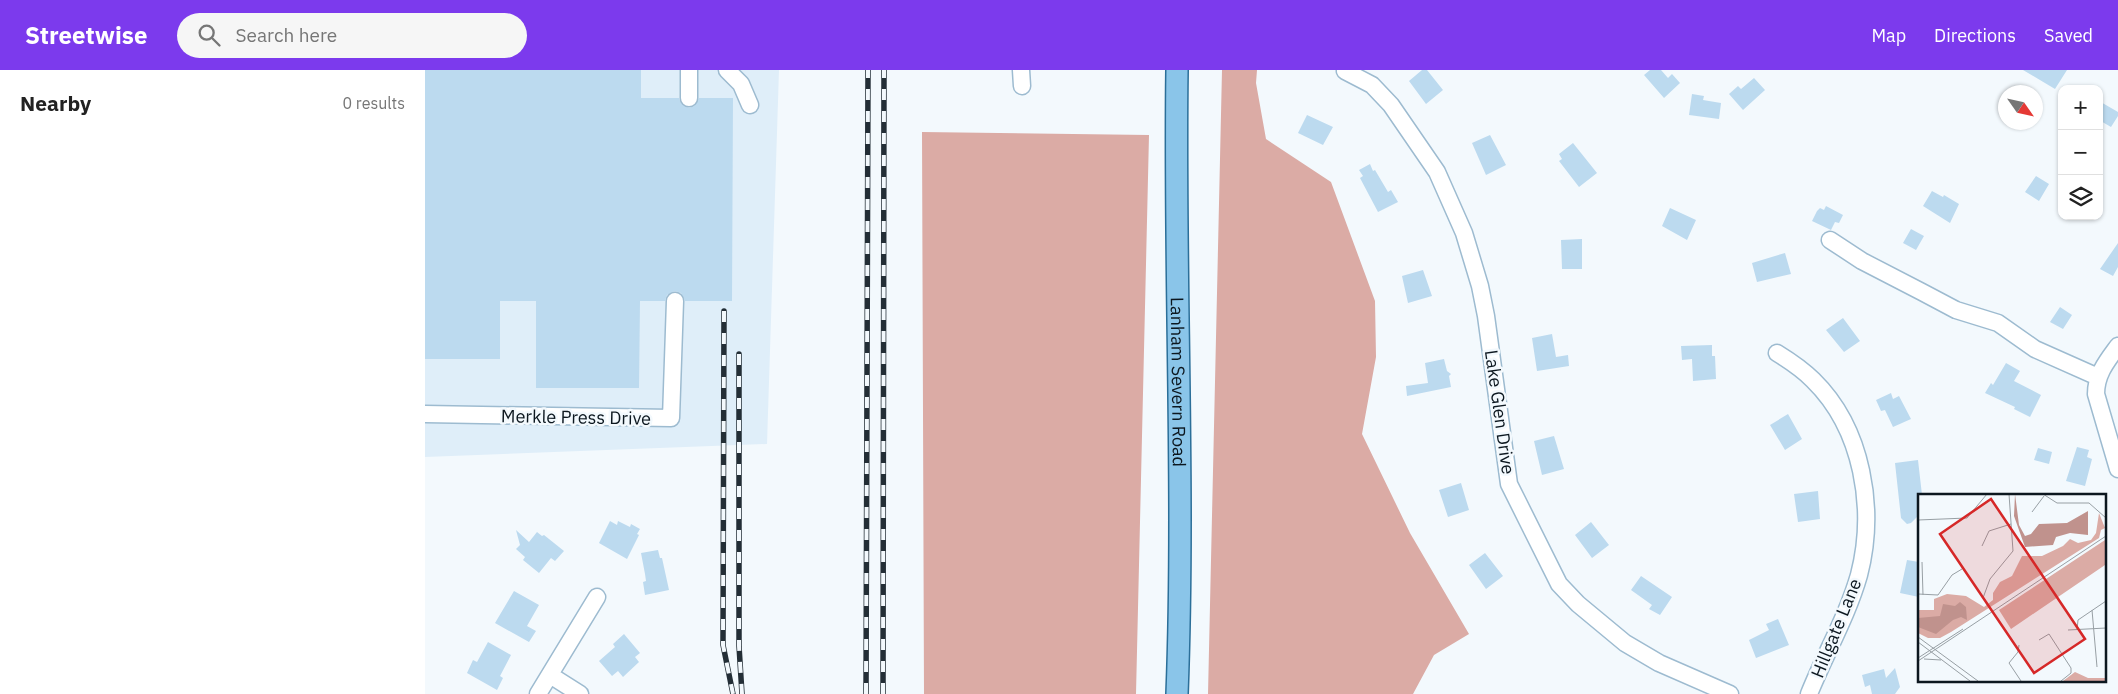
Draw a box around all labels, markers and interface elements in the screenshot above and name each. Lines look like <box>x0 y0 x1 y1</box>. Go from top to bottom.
search box <box>177 13 527 58</box>
text: Streetwise <box>25 19 147 51</box>
icon: search <box>195 21 223 49</box>
text: Search here <box>235 23 337 47</box>
text: Map <box>1871 24 1906 47</box>
text: Directions <box>1934 24 2016 47</box>
text: Saved <box>2044 24 2093 47</box>
north arrow <box>1998 85 2043 130</box>
map controls <box>2058 85 2103 220</box>
button: + <box>2058 85 2103 130</box>
text: Nearby <box>20 89 91 117</box>
text: 0 results <box>342 93 405 113</box>
button: − <box>2058 130 2103 175</box>
button: layers <box>2058 175 2103 220</box>
street label: Lanham Severn Road <box>1166 297 1191 467</box>
street label: Lake Glen Drive <box>1480 348 1520 476</box>
street label: Merkle Press Drive <box>501 404 651 430</box>
inset map <box>1918 494 2105 682</box>
street label: Hillgate Lane <box>1806 575 1866 681</box>

